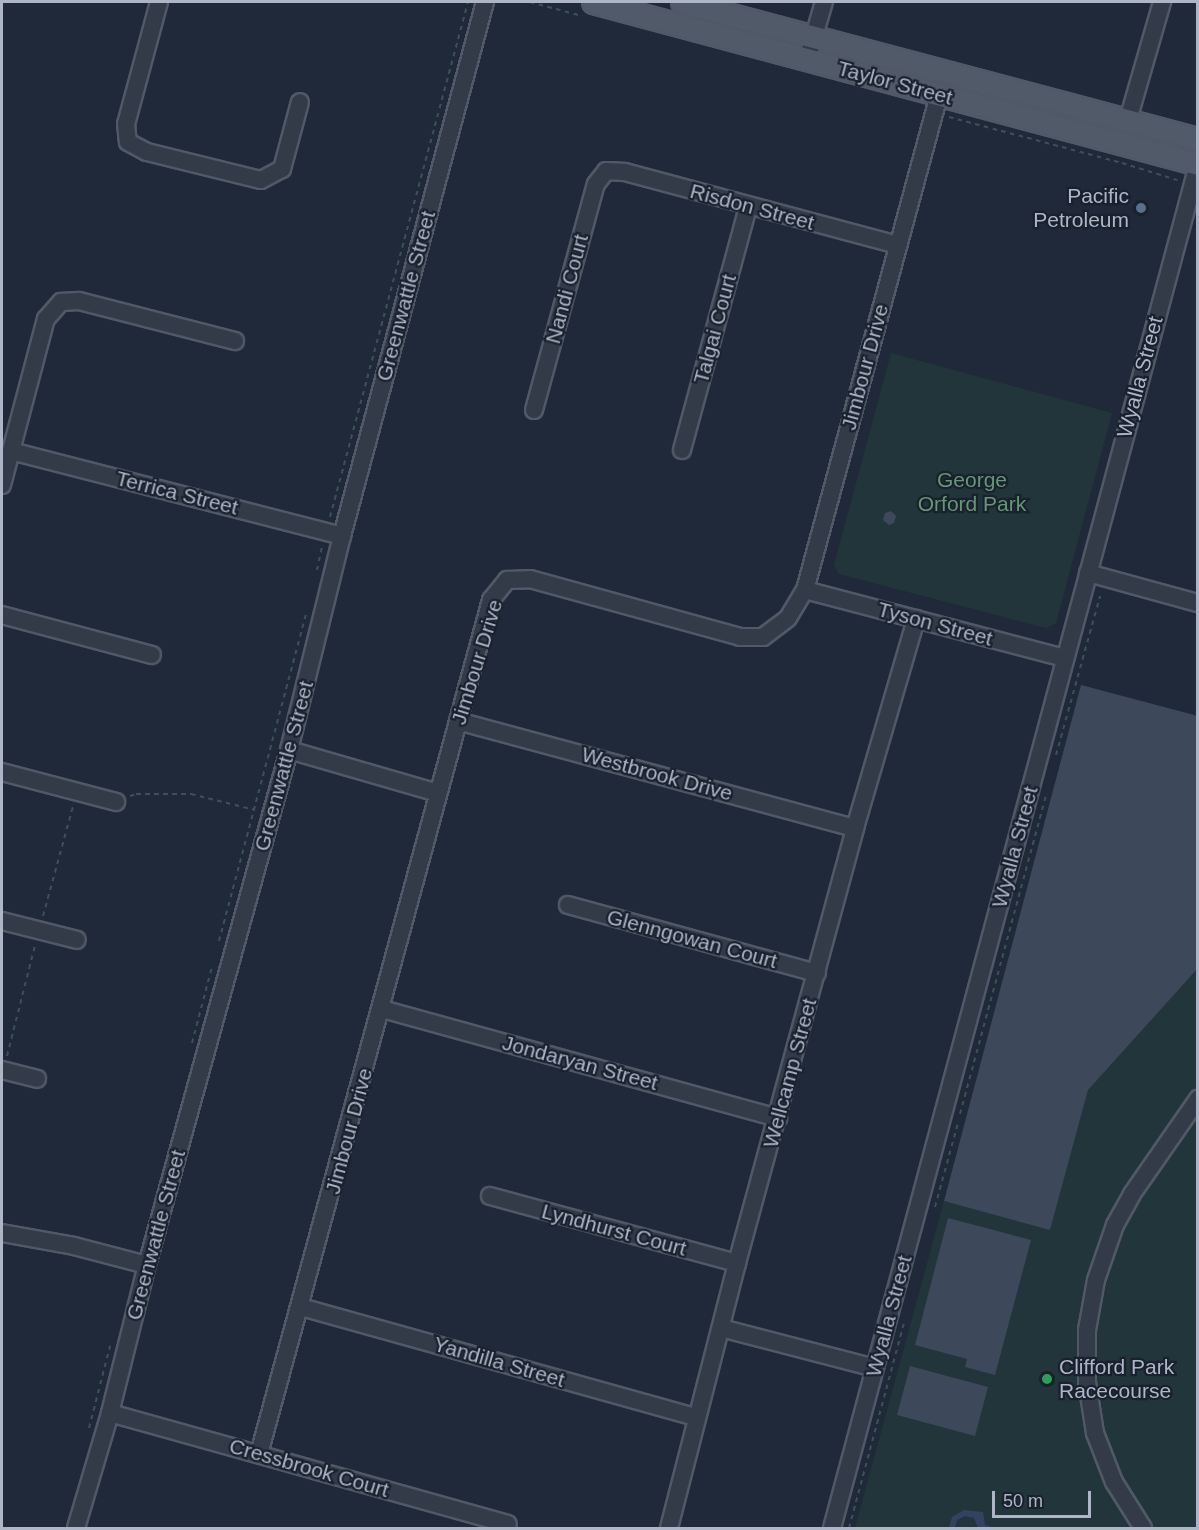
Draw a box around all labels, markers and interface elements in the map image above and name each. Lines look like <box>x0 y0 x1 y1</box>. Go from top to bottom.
street label: Taylor Street <box>835 56 955 110</box>
street label: Risdon Street <box>687 178 817 236</box>
place label: Pacific Petroleum <box>1033 183 1129 233</box>
marker: Pacific Petroleum <box>1134 201 1148 215</box>
street label: Greenwattle Street <box>371 208 441 384</box>
street label: Nandi Court <box>540 232 594 346</box>
street label: Talgai Court <box>688 272 742 386</box>
street label: Jimbour Drive <box>836 301 894 433</box>
street label: Wyalla Street <box>1112 314 1168 440</box>
street label: Terrica Street <box>113 466 241 520</box>
park label: George Orford Park <box>918 467 1026 517</box>
street label: Jimbour Drive <box>446 596 508 728</box>
street label: Tyson Street <box>875 597 995 651</box>
street label: Greenwattle Street <box>249 678 319 854</box>
street label: Westbrook Drive <box>579 742 735 806</box>
street label: Wyalla Street <box>987 784 1043 910</box>
street label: Glenngowan Court <box>604 904 780 974</box>
street label: Wellcamp Street <box>758 996 822 1150</box>
street label: Jondaryan Street <box>499 1030 661 1096</box>
street label: Jimbour Drive <box>320 1065 378 1197</box>
street label: Greenwattle Street <box>121 1147 191 1323</box>
street label: Lyndhurst Court <box>539 1199 689 1261</box>
street label: Wyalla Street <box>861 1253 917 1379</box>
street label: Yandilla Street <box>431 1331 567 1393</box>
place label: Clifford Park Racecourse <box>1059 1354 1174 1404</box>
marker: Clifford Park Racecourse <box>1040 1372 1054 1386</box>
street label: Cressbrook Court <box>226 1433 392 1503</box>
scale bar <box>995 1479 1094 1517</box>
text: 50 m <box>1003 1491 1043 1511</box>

